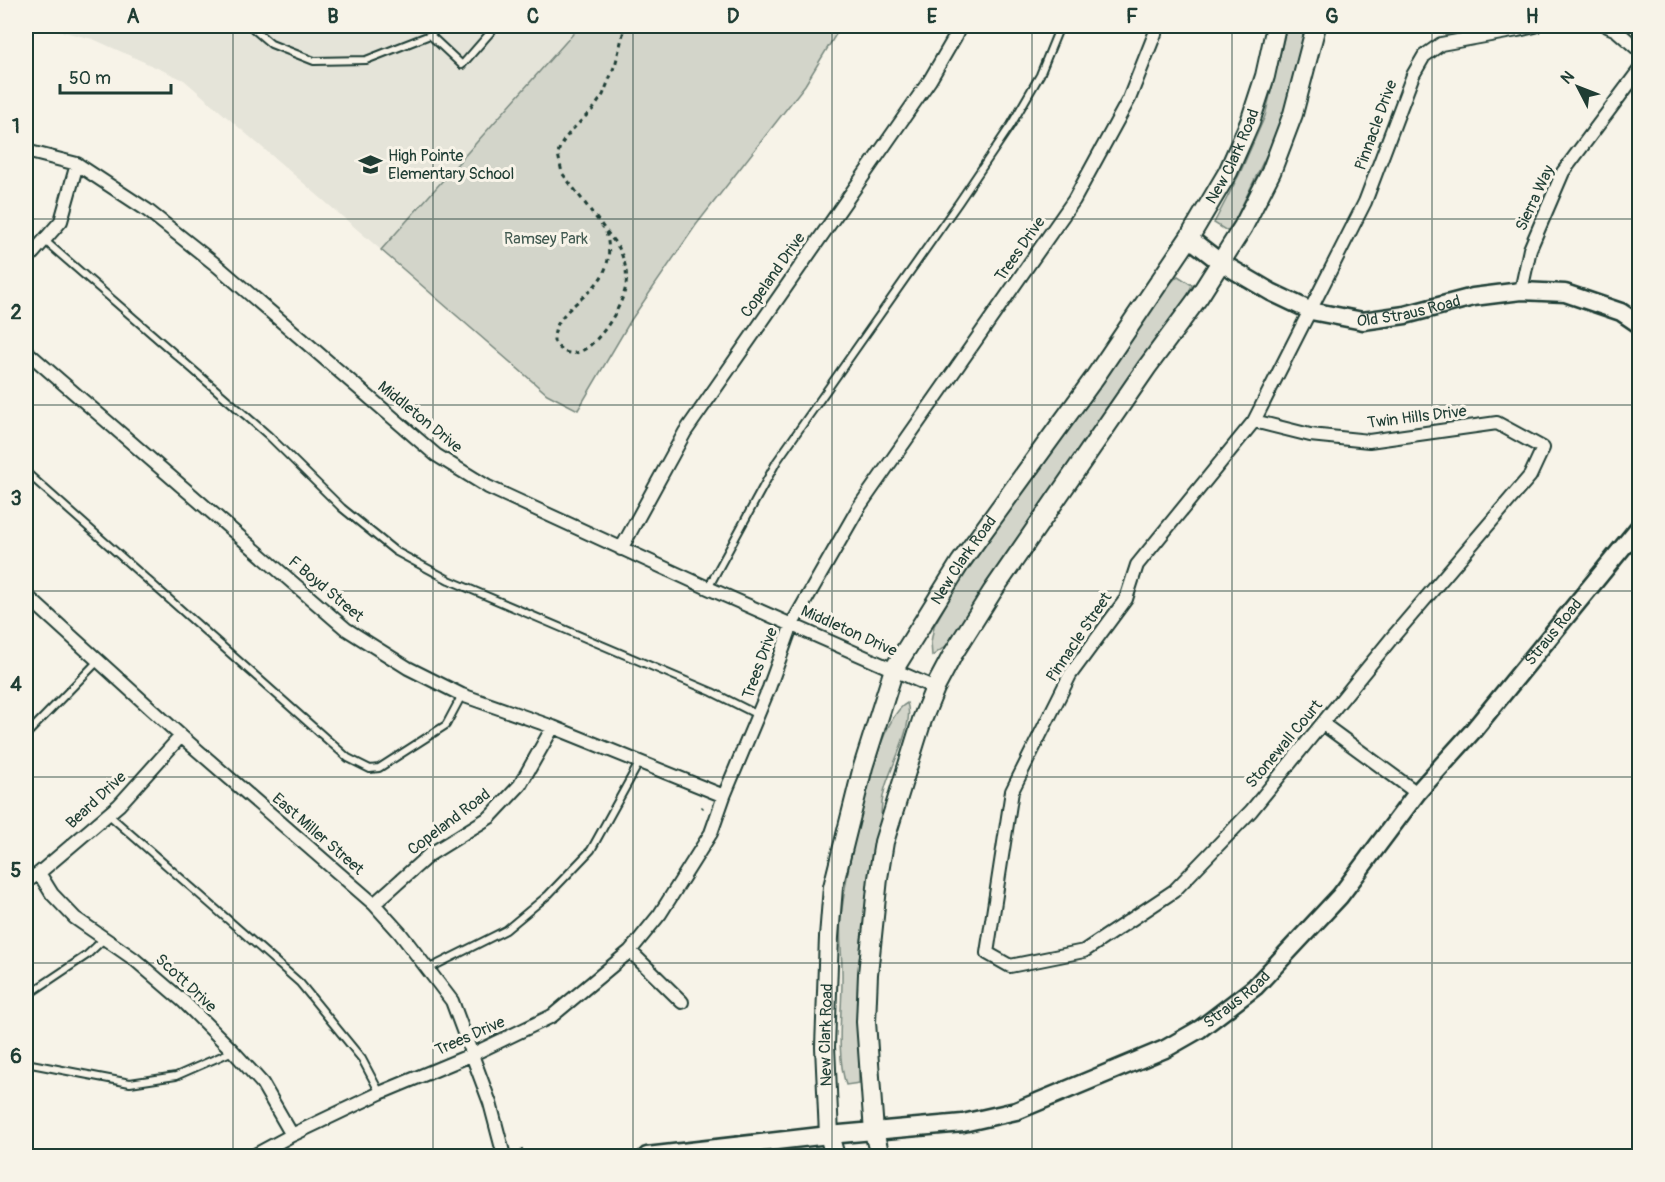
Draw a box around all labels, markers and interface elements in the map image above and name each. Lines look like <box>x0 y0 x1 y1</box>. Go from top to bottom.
text: A <box>127 4 140 29</box>
text: B <box>327 4 339 29</box>
text: C <box>527 4 539 29</box>
text: D <box>727 4 740 29</box>
text: E <box>927 4 938 29</box>
text: F <box>1126 4 1138 29</box>
text: G <box>1325 4 1339 29</box>
text: H <box>1526 4 1539 29</box>
scale bar <box>60 57 171 95</box>
north arrow <box>1548 57 1608 117</box>
text: 50 m <box>69 67 111 90</box>
text: N <box>1557 67 1579 88</box>
street label: Pinnacle Drive <box>1350 77 1402 173</box>
street label: New Clark Road <box>1201 106 1264 208</box>
text: 1 <box>12 114 20 139</box>
place label: High Pointe Elementary School <box>388 146 514 184</box>
school or university icon: High Pointe Elementary School <box>357 152 383 178</box>
street label: Sierra Way <box>1511 162 1559 234</box>
street label: Trees Drive <box>990 213 1050 285</box>
street label: Copeland Drive <box>736 228 810 321</box>
park label: Ramsey Park <box>504 229 588 249</box>
street label: Old Straus Road <box>1355 291 1463 332</box>
text: 2 <box>10 300 22 325</box>
street label: Middleton Drive <box>374 377 467 457</box>
street label: Twin Hills Drive <box>1366 401 1468 433</box>
text: 3 <box>10 486 22 511</box>
street label: New Clark Road <box>927 512 1001 608</box>
street label: F Boyd Street <box>284 552 368 627</box>
street label: Pinnacle Street <box>1042 588 1117 686</box>
street label: Straus Road <box>1520 595 1587 670</box>
street label: Middleton Drive <box>798 601 900 661</box>
street label: Trees Drive <box>738 625 782 701</box>
text: 4 <box>10 672 22 697</box>
street label: Stonewall Court <box>1241 695 1327 792</box>
street label: Beard Drive <box>62 767 130 833</box>
street label: Copeland Road <box>404 784 494 860</box>
street label: East Miller Street <box>268 789 368 880</box>
text: 5 <box>11 858 22 883</box>
street label: Scott Drive <box>151 950 221 1017</box>
street label: Straus Road <box>1199 967 1275 1033</box>
street label: New Clark Road <box>815 983 837 1087</box>
street label: Trees Drive <box>432 1012 508 1060</box>
text: 6 <box>10 1044 22 1069</box>

